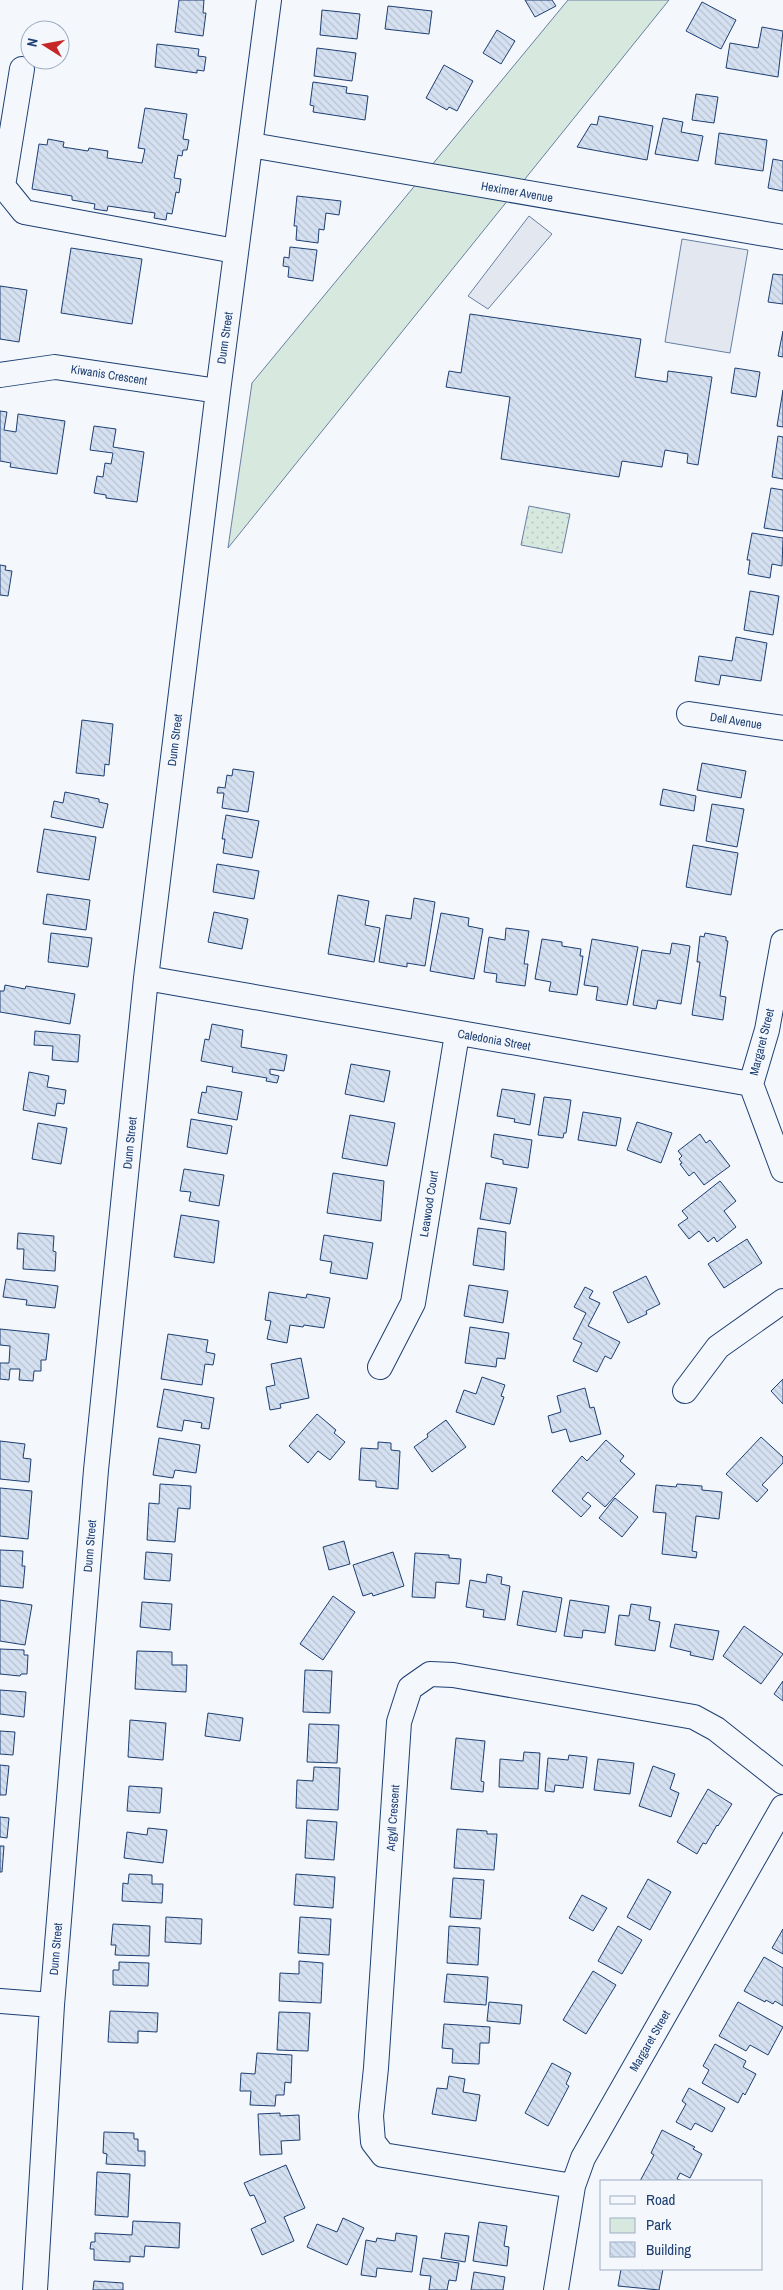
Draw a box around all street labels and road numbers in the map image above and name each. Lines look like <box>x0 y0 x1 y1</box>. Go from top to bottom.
street label: Heximer Avenue <box>480 178 554 206</box>
street label: Dunn Street <box>213 311 237 365</box>
street label: Kiwanis Crescent <box>70 361 149 389</box>
street label: Dell Avenue <box>709 709 763 733</box>
street label: Dunn Street <box>164 713 186 767</box>
street label: Margaret Street <box>746 1007 778 1077</box>
street label: Caledonia Street <box>456 1026 532 1054</box>
street label: Dunn Street <box>119 1116 141 1170</box>
street label: Leawood Court <box>416 1170 442 1238</box>
street label: Dunn Street <box>80 1519 100 1573</box>
street label: Argyll Crescent <box>383 1784 403 1853</box>
street label: Dunn Street <box>46 1922 66 1976</box>
street label: Margaret Street <box>626 2007 674 2075</box>

